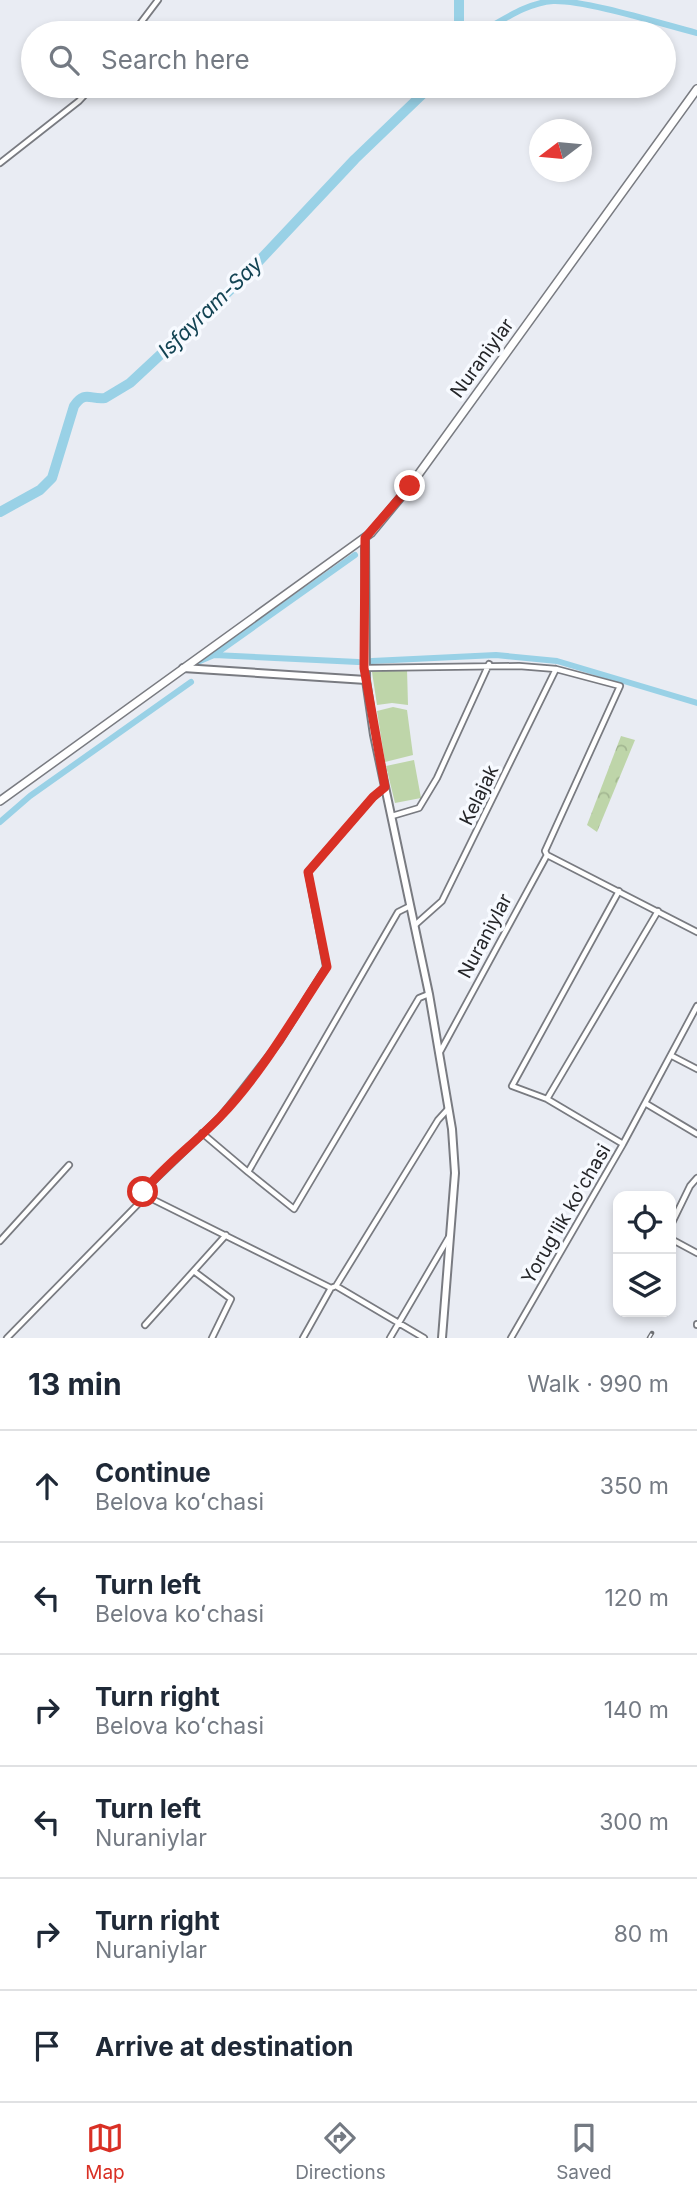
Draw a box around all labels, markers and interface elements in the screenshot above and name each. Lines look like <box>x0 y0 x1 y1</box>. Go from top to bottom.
search box <box>21 21 676 98</box>
icon: search <box>45 41 83 79</box>
text: Search here <box>101 44 250 75</box>
north arrow <box>529 119 592 182</box>
water label: Isfayram-Say <box>153 250 268 363</box>
street label: Nuraniylar <box>446 314 518 402</box>
route end <box>394 470 425 501</box>
street label: Kelajak <box>455 761 504 829</box>
street label: Nuraniylar <box>453 890 517 982</box>
street label: Yorug'lik ko'chasi <box>517 1140 615 1288</box>
route start <box>127 1176 158 1207</box>
map controls <box>613 1191 676 1317</box>
button: locate <box>613 1191 676 1254</box>
button: layers <box>613 1254 676 1317</box>
text: 13 min <box>28 1366 122 1402</box>
text: Walk · 990 m <box>527 1370 669 1398</box>
text: Continue <box>95 1457 211 1488</box>
icon: ahead <box>28 1467 66 1505</box>
text: 350 m <box>600 1472 669 1500</box>
text: Belova koʻchasi <box>95 1488 264 1516</box>
text: Turn left <box>95 1569 201 1600</box>
icon: left <box>28 1579 66 1617</box>
text: 120 m <box>604 1584 669 1612</box>
text: Belova koʻchasi <box>95 1600 264 1628</box>
text: Turn right <box>95 1681 220 1712</box>
icon: right <box>28 1691 66 1729</box>
text: 140 m <box>604 1696 669 1724</box>
text: Belova koʻchasi <box>95 1712 264 1740</box>
text: Turn left <box>95 1793 201 1824</box>
icon: left <box>28 1803 66 1841</box>
text: 300 m <box>599 1808 669 1836</box>
text: Nuraniylar <box>95 1824 207 1852</box>
text: Turn right <box>95 1905 220 1936</box>
icon: right <box>28 1915 66 1953</box>
text: 80 m <box>614 1920 669 1948</box>
text: Nuraniylar <box>95 1936 207 1964</box>
icon: arrive <box>28 2027 66 2065</box>
text: Arrive at destination <box>95 2031 354 2062</box>
tab: Map <box>85 2119 125 2184</box>
tab: Directions <box>295 2119 386 2184</box>
tab: Saved <box>556 2119 612 2184</box>

